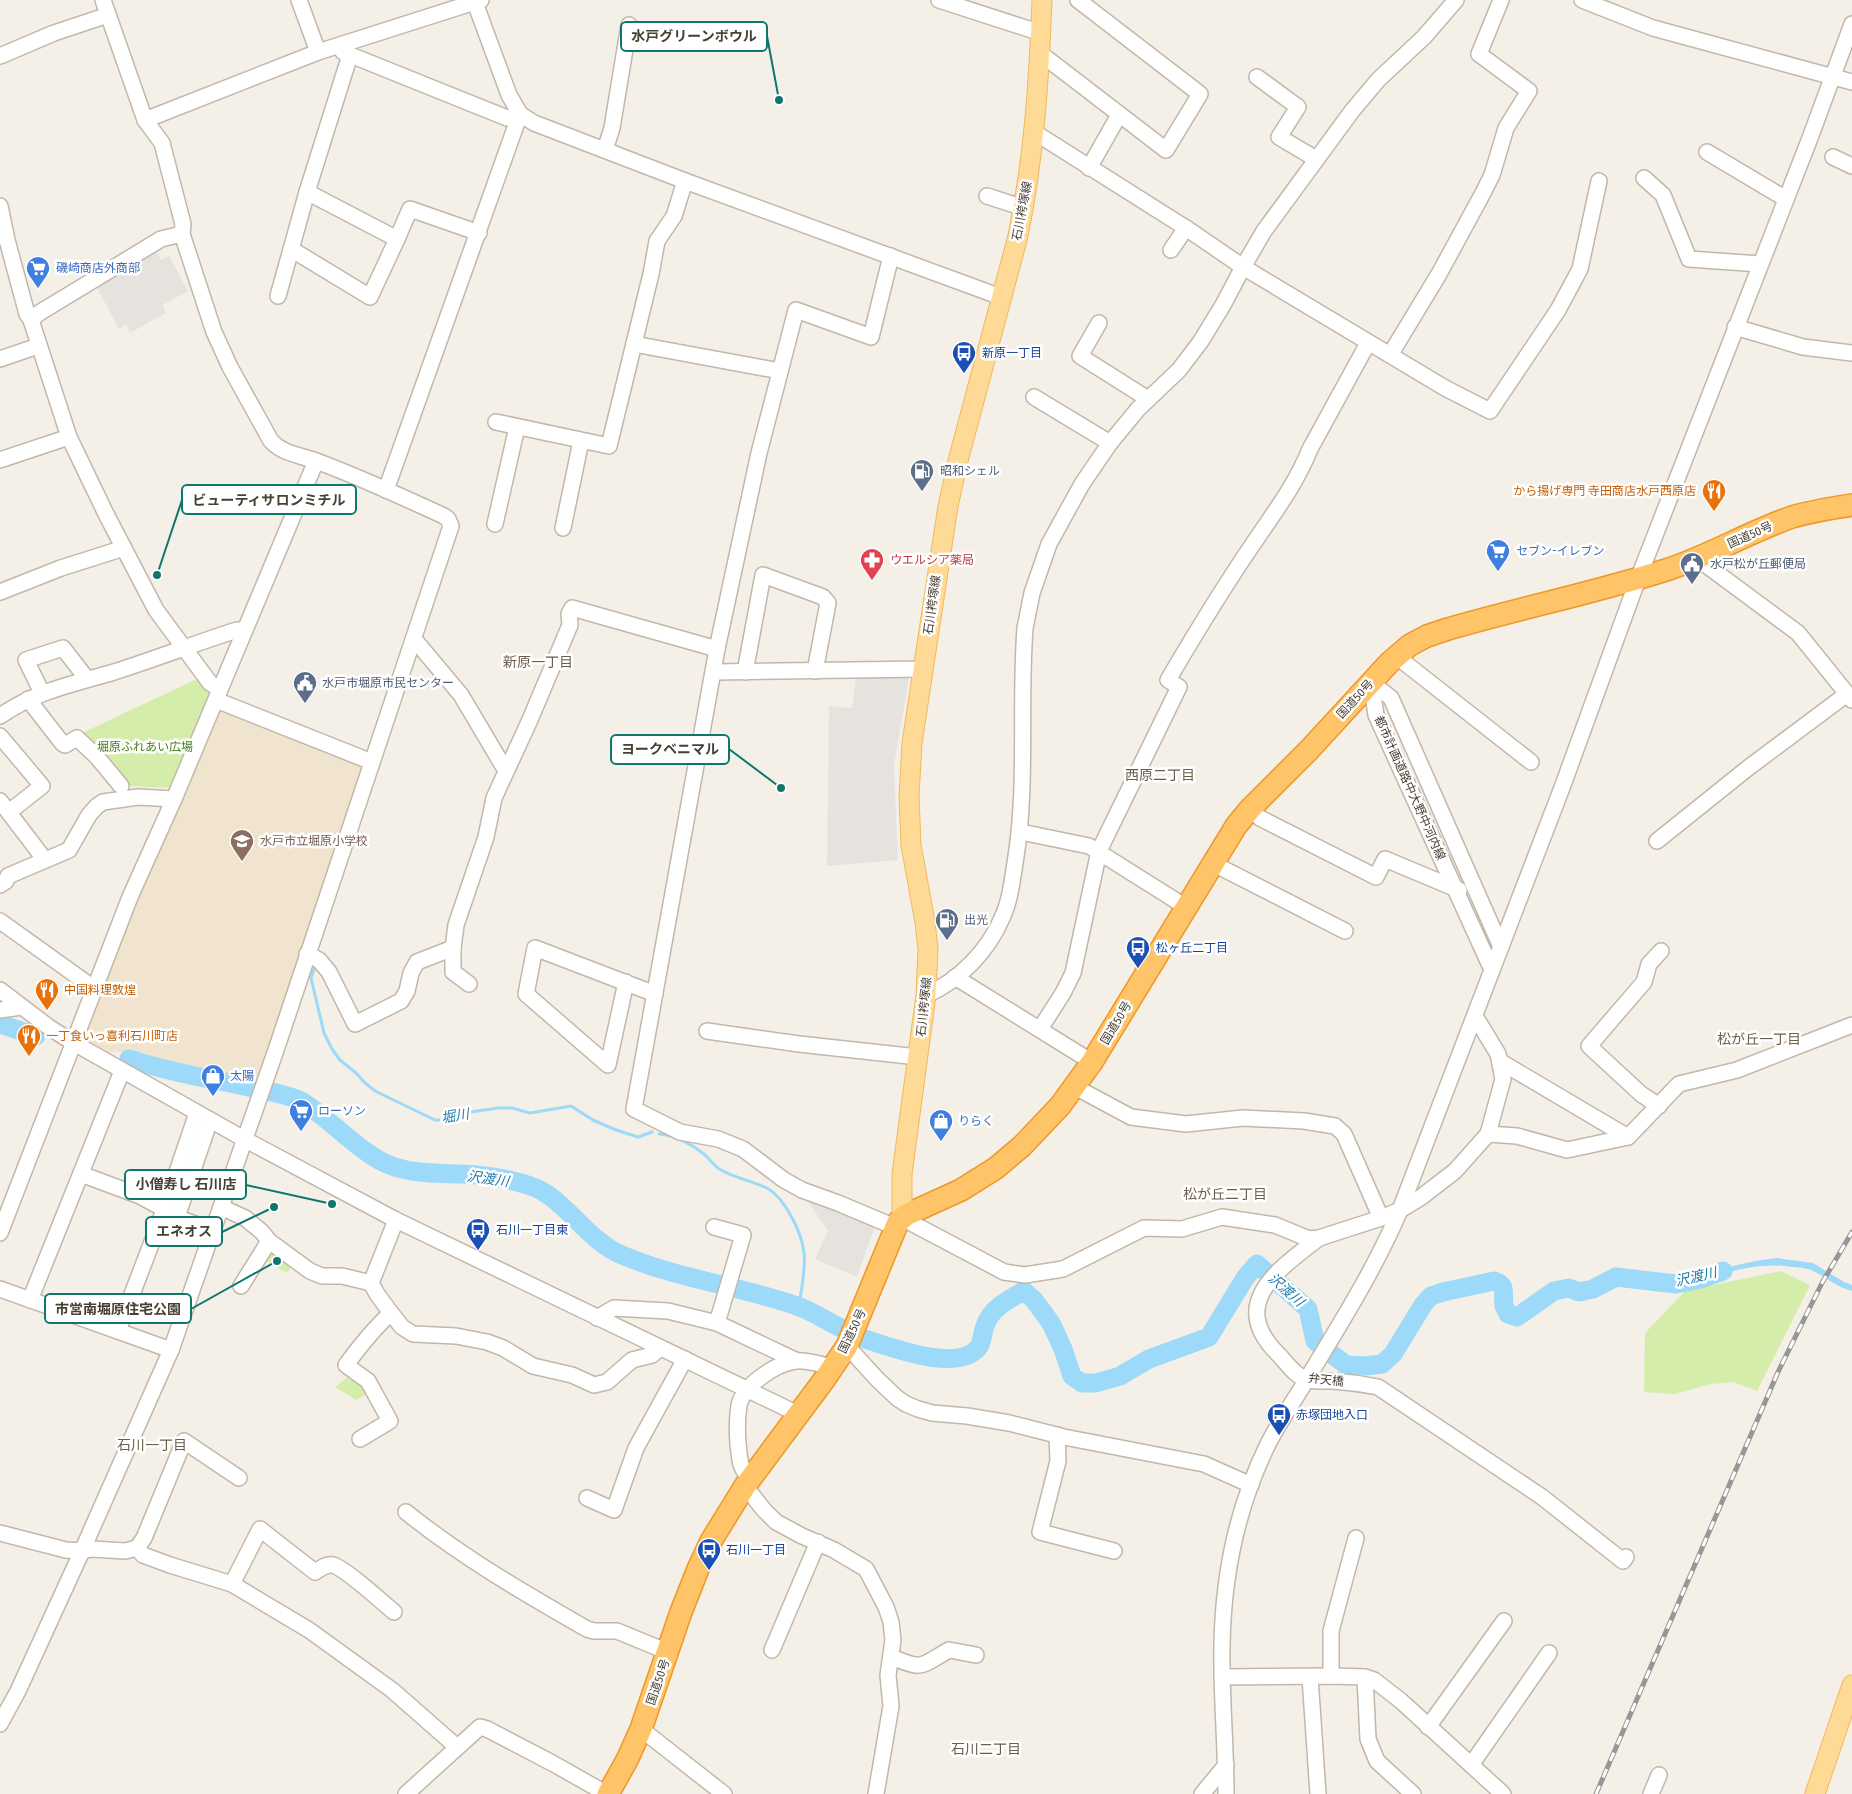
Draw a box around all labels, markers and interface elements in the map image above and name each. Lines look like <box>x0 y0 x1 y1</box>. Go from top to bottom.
callout: 水戸グリーンボウル <box>621 22 767 51</box>
text: 水戸グリーンボウル <box>631 28 757 45</box>
street label: 石川袴塚線 <box>1009 180 1035 242</box>
supermarket icon: 磯崎商店外商部 <box>25 255 51 289</box>
place label: 磯崎商店外商部 <box>56 261 140 275</box>
bus stop icon: 新原一丁目 <box>951 340 977 374</box>
place label: 新原一丁目 <box>982 346 1042 360</box>
fuel station icon: 昭和シェル <box>909 458 935 492</box>
place label: 昭和シェル <box>940 464 1000 478</box>
restaurant icon: から揚げ専門 寺田商店水戸西原店 <box>1701 478 1727 512</box>
place label: から揚げ専門 寺田商店水戸西原店 <box>1513 484 1696 498</box>
callout: ビューティサロンミチル <box>182 485 356 514</box>
text: ビューティサロンミチル <box>192 492 346 509</box>
street label: 国道50号 <box>1725 519 1775 551</box>
supermarket icon: セブン-イレブン <box>1485 538 1511 572</box>
place label: セブン-イレブン <box>1516 544 1604 558</box>
pharmacy icon: ウエルシア薬局 <box>859 547 885 581</box>
public building icon: 水戸松が丘郵便局 <box>1679 551 1705 585</box>
place label: ウエルシア薬局 <box>890 553 974 567</box>
place label: 水戸松が丘郵便局 <box>1710 557 1806 571</box>
street label: 石川袴塚線 <box>921 574 943 636</box>
district label: 新原一丁目 <box>503 654 573 671</box>
public building icon: 水戸市堀原市民センター <box>292 670 318 704</box>
place label: 水戸市堀原市民センター <box>322 676 454 690</box>
street label: 国道50号 <box>1334 677 1376 721</box>
street label: 都市計画道路中大野中河内線 <box>1372 714 1448 862</box>
callout: ヨークベニマル <box>611 735 729 764</box>
park label: 堀原ふれあい広場 <box>97 740 193 754</box>
text: ヨークベニマル <box>621 741 719 758</box>
district label: 西原二丁目 <box>1125 767 1195 784</box>
school or university icon: 水戸市立堀原小学校 <box>229 828 255 862</box>
place label: 水戸市立堀原小学校 <box>260 834 368 848</box>
fuel station icon: 出光 <box>934 907 960 941</box>
place label: 出光 <box>964 913 988 927</box>
bus stop icon: 松ヶ丘二丁目 <box>1125 935 1151 969</box>
place label: 松ヶ丘二丁目 <box>1156 941 1228 955</box>
street label: 石川袴塚線 <box>914 976 934 1038</box>
restaurant icon: 中国料理敦煌 <box>34 977 60 1011</box>
place label: 中国料理敦煌 <box>64 983 136 997</box>
street label: 国道50号 <box>1098 999 1134 1047</box>
restaurant icon: 一丁食いっ喜利石川町店 <box>16 1023 42 1057</box>
place label: 一丁食いっ喜利石川町店 <box>46 1029 178 1043</box>
district label: 松が丘一丁目 <box>1717 1031 1801 1048</box>
shop icon: 太陽 <box>200 1063 226 1097</box>
place label: 太陽 <box>230 1069 254 1083</box>
supermarket icon: ローソン <box>288 1098 314 1132</box>
place label: ローソン <box>318 1104 366 1118</box>
water label: 堀川 <box>440 1105 472 1127</box>
shop icon: りらく <box>928 1108 954 1142</box>
place label: りらく <box>958 1114 994 1128</box>
water label: 沢渡川 <box>466 1168 512 1191</box>
callout: 小僧寿し 石川店 <box>125 1170 246 1199</box>
text: 小僧寿し 石川店 <box>136 1176 236 1193</box>
district label: 松が丘二丁目 <box>1183 1186 1267 1203</box>
callout: エネオス <box>146 1217 222 1246</box>
bus stop icon: 石川一丁目東 <box>465 1217 491 1251</box>
text: エネオス <box>156 1223 212 1240</box>
place label: 石川一丁目東 <box>496 1223 568 1237</box>
water label: 沢渡川 <box>1674 1264 1720 1290</box>
water label: 沢渡川 <box>1265 1270 1309 1312</box>
callout: 市営南堀原住宅公園 <box>45 1294 191 1323</box>
text: 市営南堀原住宅公園 <box>55 1301 181 1318</box>
street label: 国道50号 <box>835 1306 869 1356</box>
street label: 弁天橋 <box>1307 1371 1345 1389</box>
bus stop icon: 赤塚団地入口 <box>1266 1402 1292 1436</box>
place label: 赤塚団地入口 <box>1296 1408 1368 1422</box>
district label: 石川一丁目 <box>117 1437 187 1454</box>
bus stop icon: 石川一丁目 <box>696 1537 722 1571</box>
place label: 石川一丁目 <box>726 1543 786 1557</box>
street label: 国道50号 <box>644 1657 672 1707</box>
district label: 石川二丁目 <box>951 1741 1021 1758</box>

